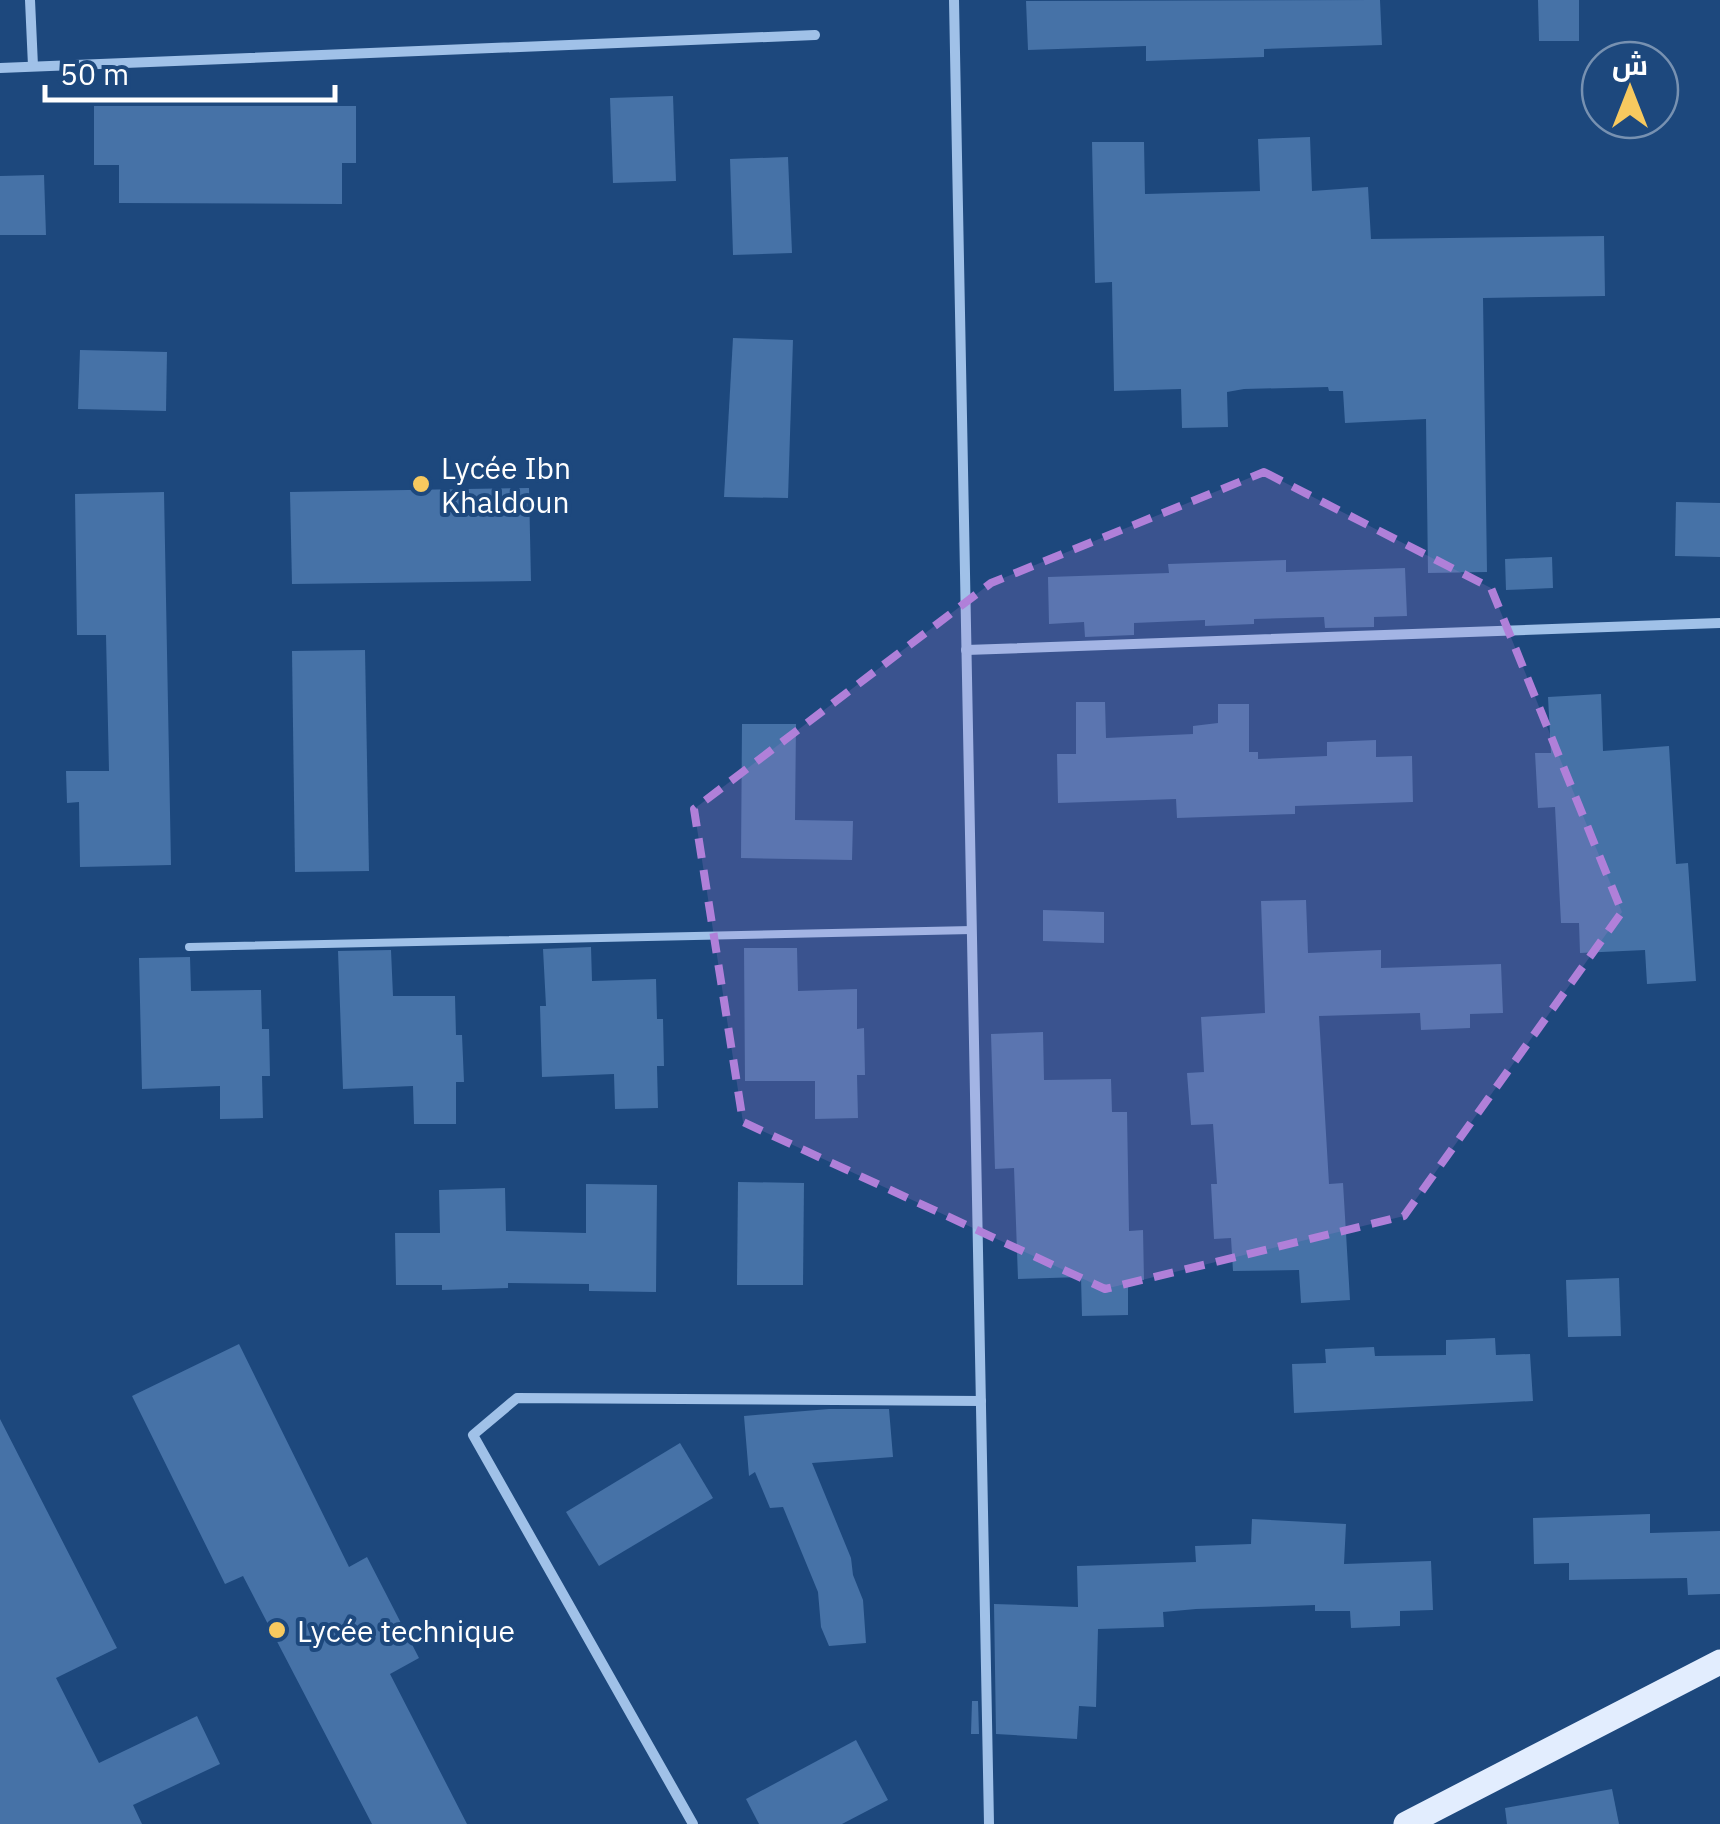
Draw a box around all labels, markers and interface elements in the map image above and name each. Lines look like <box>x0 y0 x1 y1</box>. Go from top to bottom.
scale bar <box>45 40 335 102</box>
north arrow <box>1580 40 1680 140</box>
text: ش <box>1612 46 1648 83</box>
text: 50 m <box>60 54 129 93</box>
place label: Lycée Ibn Khaldoun <box>441 448 571 521</box>
marker: Lycée Ibn Khaldoun <box>410 473 432 495</box>
place label: Lycée technique <box>297 1611 515 1650</box>
marker: Lycée technique <box>266 1619 288 1641</box>

